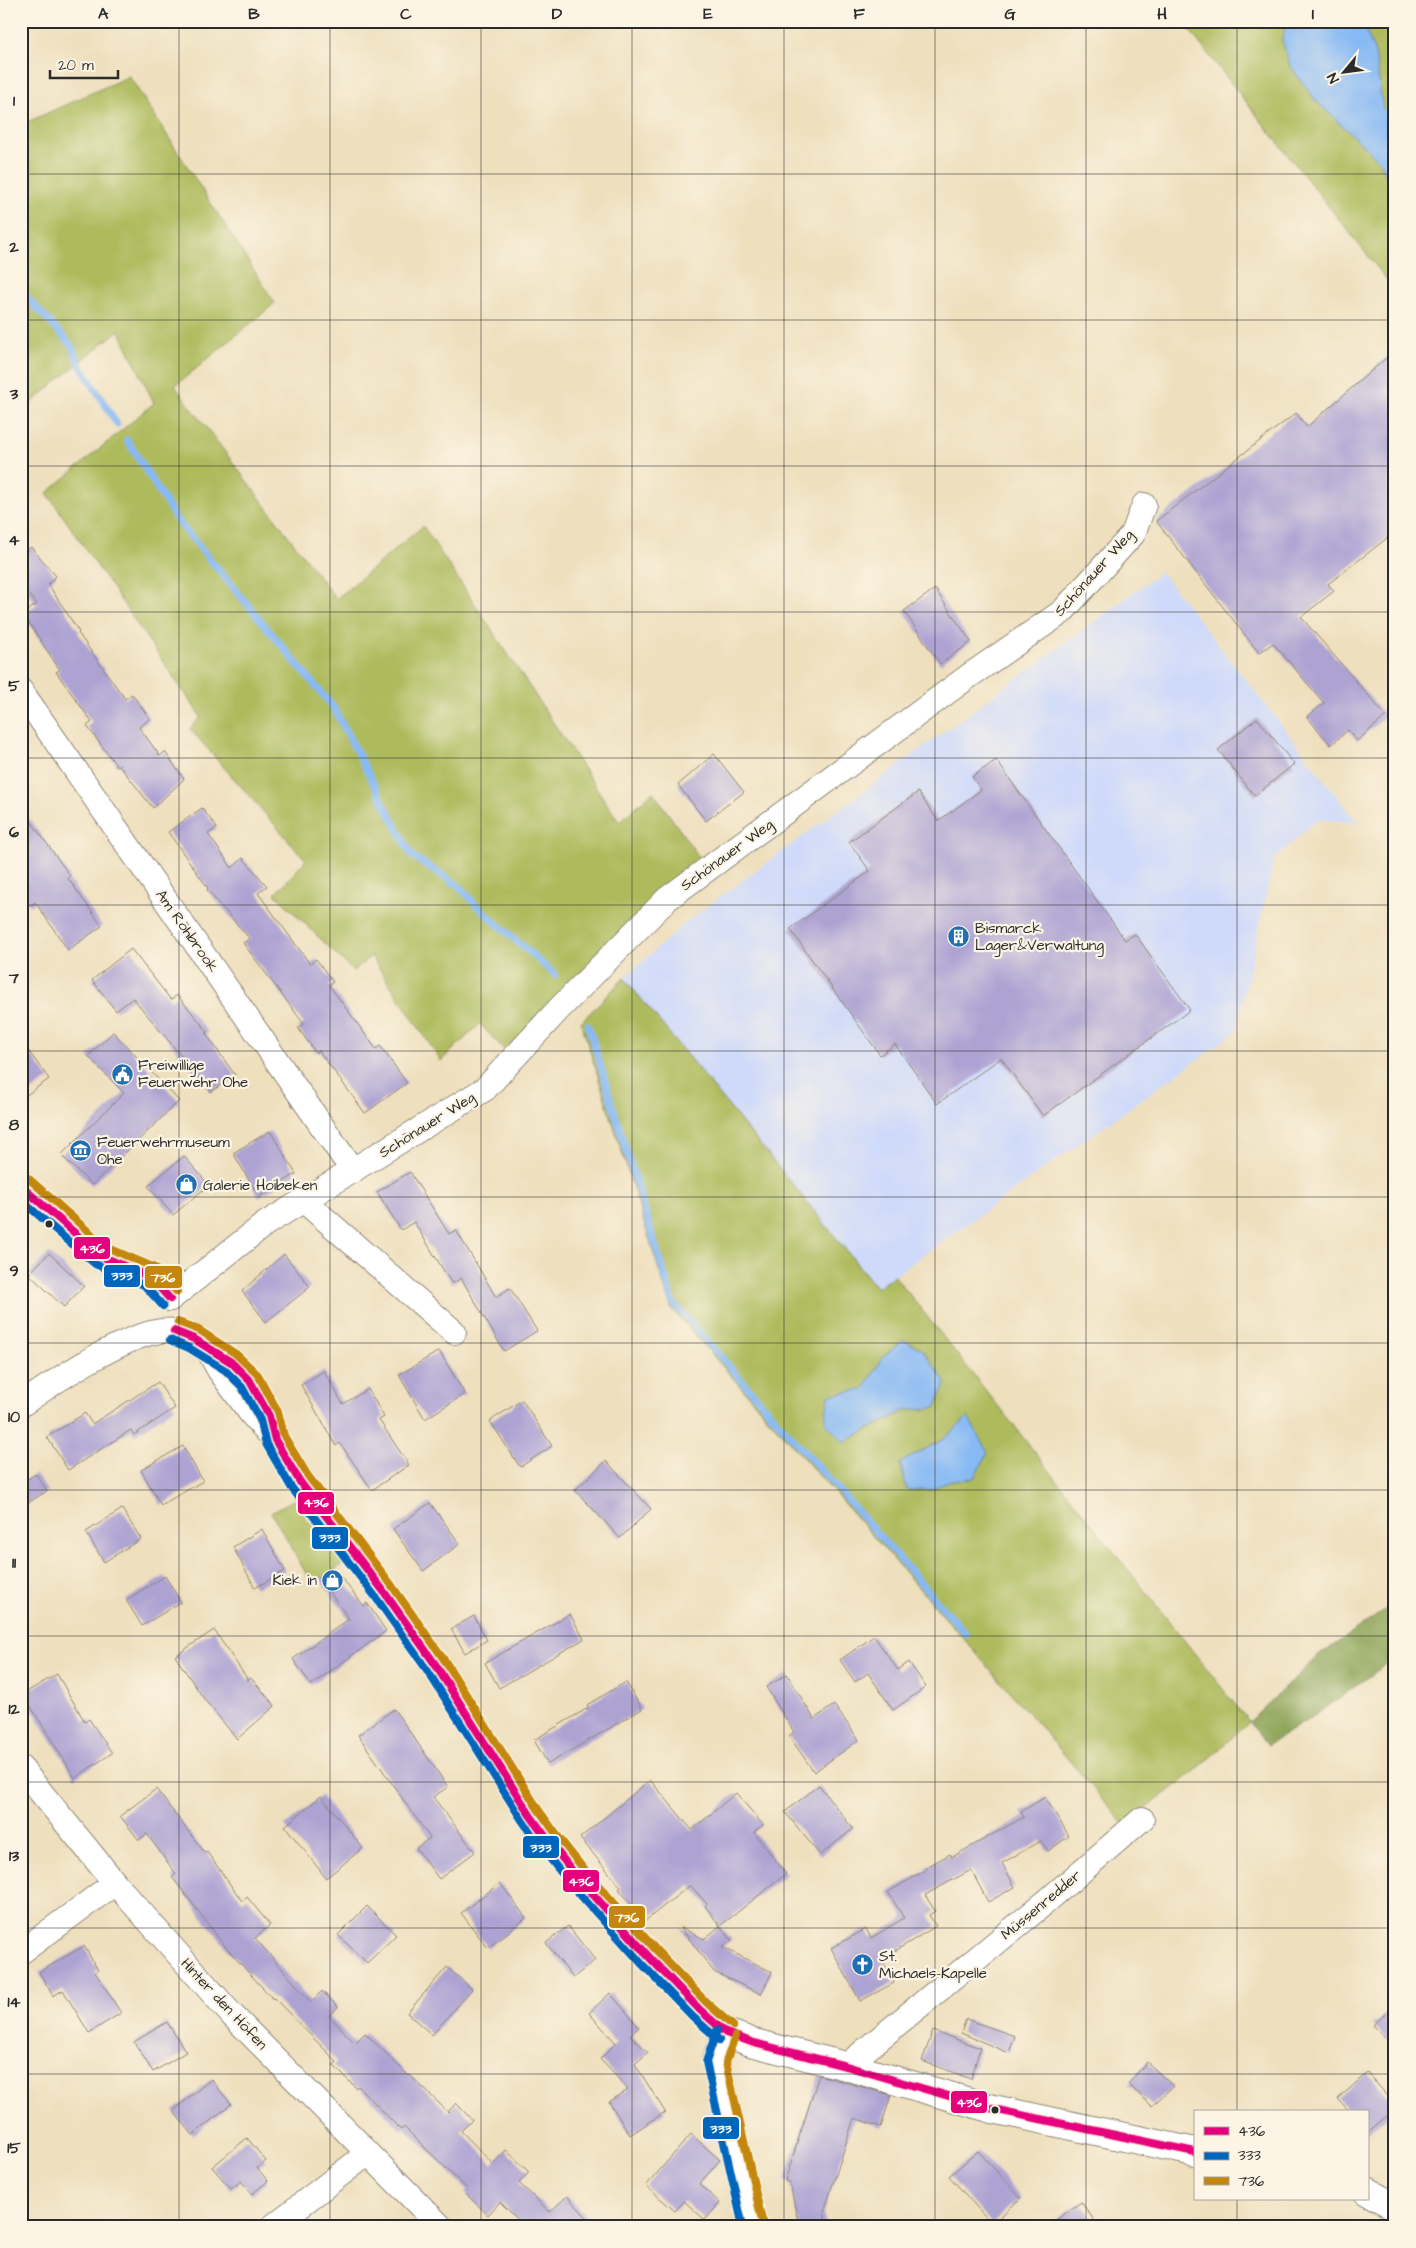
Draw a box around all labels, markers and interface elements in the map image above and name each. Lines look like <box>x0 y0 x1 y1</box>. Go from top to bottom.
text: A <box>98 3 109 25</box>
text: B <box>248 3 260 25</box>
text: C <box>400 3 412 25</box>
text: D <box>552 3 563 25</box>
text: E <box>703 3 713 25</box>
text: F <box>853 3 865 25</box>
text: G <box>1004 3 1016 25</box>
text: H <box>1157 3 1167 25</box>
text: I <box>1312 3 1314 25</box>
scale bar <box>50 48 118 80</box>
north arrow <box>1318 48 1368 98</box>
text: 20 m <box>58 55 94 76</box>
text: N <box>1323 69 1344 87</box>
text: 1 <box>13 90 16 112</box>
text: 2 <box>8 236 19 258</box>
text: 3 <box>9 383 19 405</box>
street label: Schönauer Weg <box>1049 525 1140 622</box>
text: 4 <box>9 529 20 551</box>
text: 5 <box>8 675 20 697</box>
street label: Schönauer Weg <box>676 814 779 897</box>
text: 6 <box>9 821 19 843</box>
street label: Am Röhbrook <box>151 885 223 977</box>
place label: Bismarck Lager&Verwaltung <box>975 918 1104 957</box>
building icon: Bismarck Lager&Verwaltung <box>947 925 971 949</box>
text: 7 <box>8 967 19 989</box>
place label: Freiwillige Feuerwehr Ohe <box>138 1055 248 1093</box>
public building icon: Freiwillige Feuerwehr Ohe <box>110 1062 134 1086</box>
street label: Schönauer Weg <box>375 1087 480 1164</box>
text: 8 <box>9 1114 20 1136</box>
place label: Feuerwehrmuseum Ohe <box>97 1132 230 1170</box>
museum icon: Feuerwehrmuseum Ohe <box>69 1139 93 1163</box>
shop icon: Galerie Hoibeken <box>175 1173 199 1197</box>
place label: Galerie Hoibeken <box>203 1175 318 1196</box>
unlabelled marker <box>44 1219 54 1229</box>
line badge: 436 <box>73 1236 111 1260</box>
text: 436 <box>79 1239 105 1259</box>
text: 9 <box>9 1260 19 1282</box>
line badge: 333 <box>103 1264 141 1288</box>
line badge: 736 <box>144 1265 183 1289</box>
text: 333 <box>110 1266 134 1286</box>
text: 736 <box>150 1268 175 1288</box>
text: 10 <box>8 1406 20 1428</box>
line badge: 436 <box>297 1491 335 1515</box>
text: 436 <box>303 1493 329 1513</box>
line badge: 333 <box>311 1526 349 1550</box>
text: 333 <box>318 1528 342 1548</box>
text: 11 <box>12 1552 17 1574</box>
shop icon: Kiek in <box>321 1568 345 1592</box>
place label: Kiek in <box>273 1570 317 1591</box>
text: 12 <box>8 1698 20 1720</box>
line badge: 333 <box>522 1835 560 1859</box>
text: 333 <box>529 1838 553 1858</box>
text: 13 <box>9 1845 20 1867</box>
street label: Müssenredder <box>996 1865 1086 1945</box>
line badge: 436 <box>562 1869 600 1893</box>
text: 436 <box>568 1872 594 1892</box>
line badge: 736 <box>608 1905 646 1929</box>
text: 736 <box>614 1908 639 1928</box>
place label: St. Michaels-Kapelle <box>879 1946 987 1984</box>
street label: Hinter den Höfen <box>176 1953 272 2055</box>
church icon: St. Michaels-Kapelle <box>851 1953 875 1977</box>
text: 14 <box>8 1991 21 2013</box>
line badge: 436 <box>950 2090 988 2114</box>
text: 436 <box>956 2093 982 2113</box>
unlabelled marker <box>990 2105 1000 2115</box>
legend <box>1194 2110 1368 2200</box>
line badge: 333 <box>702 2116 740 2140</box>
text: 333 <box>709 2119 733 2139</box>
text: 436 <box>1238 2121 1266 2142</box>
text: 15 <box>7 2137 21 2159</box>
text: 333 <box>1238 2145 1261 2166</box>
text: 736 <box>1238 2171 1265 2192</box>

